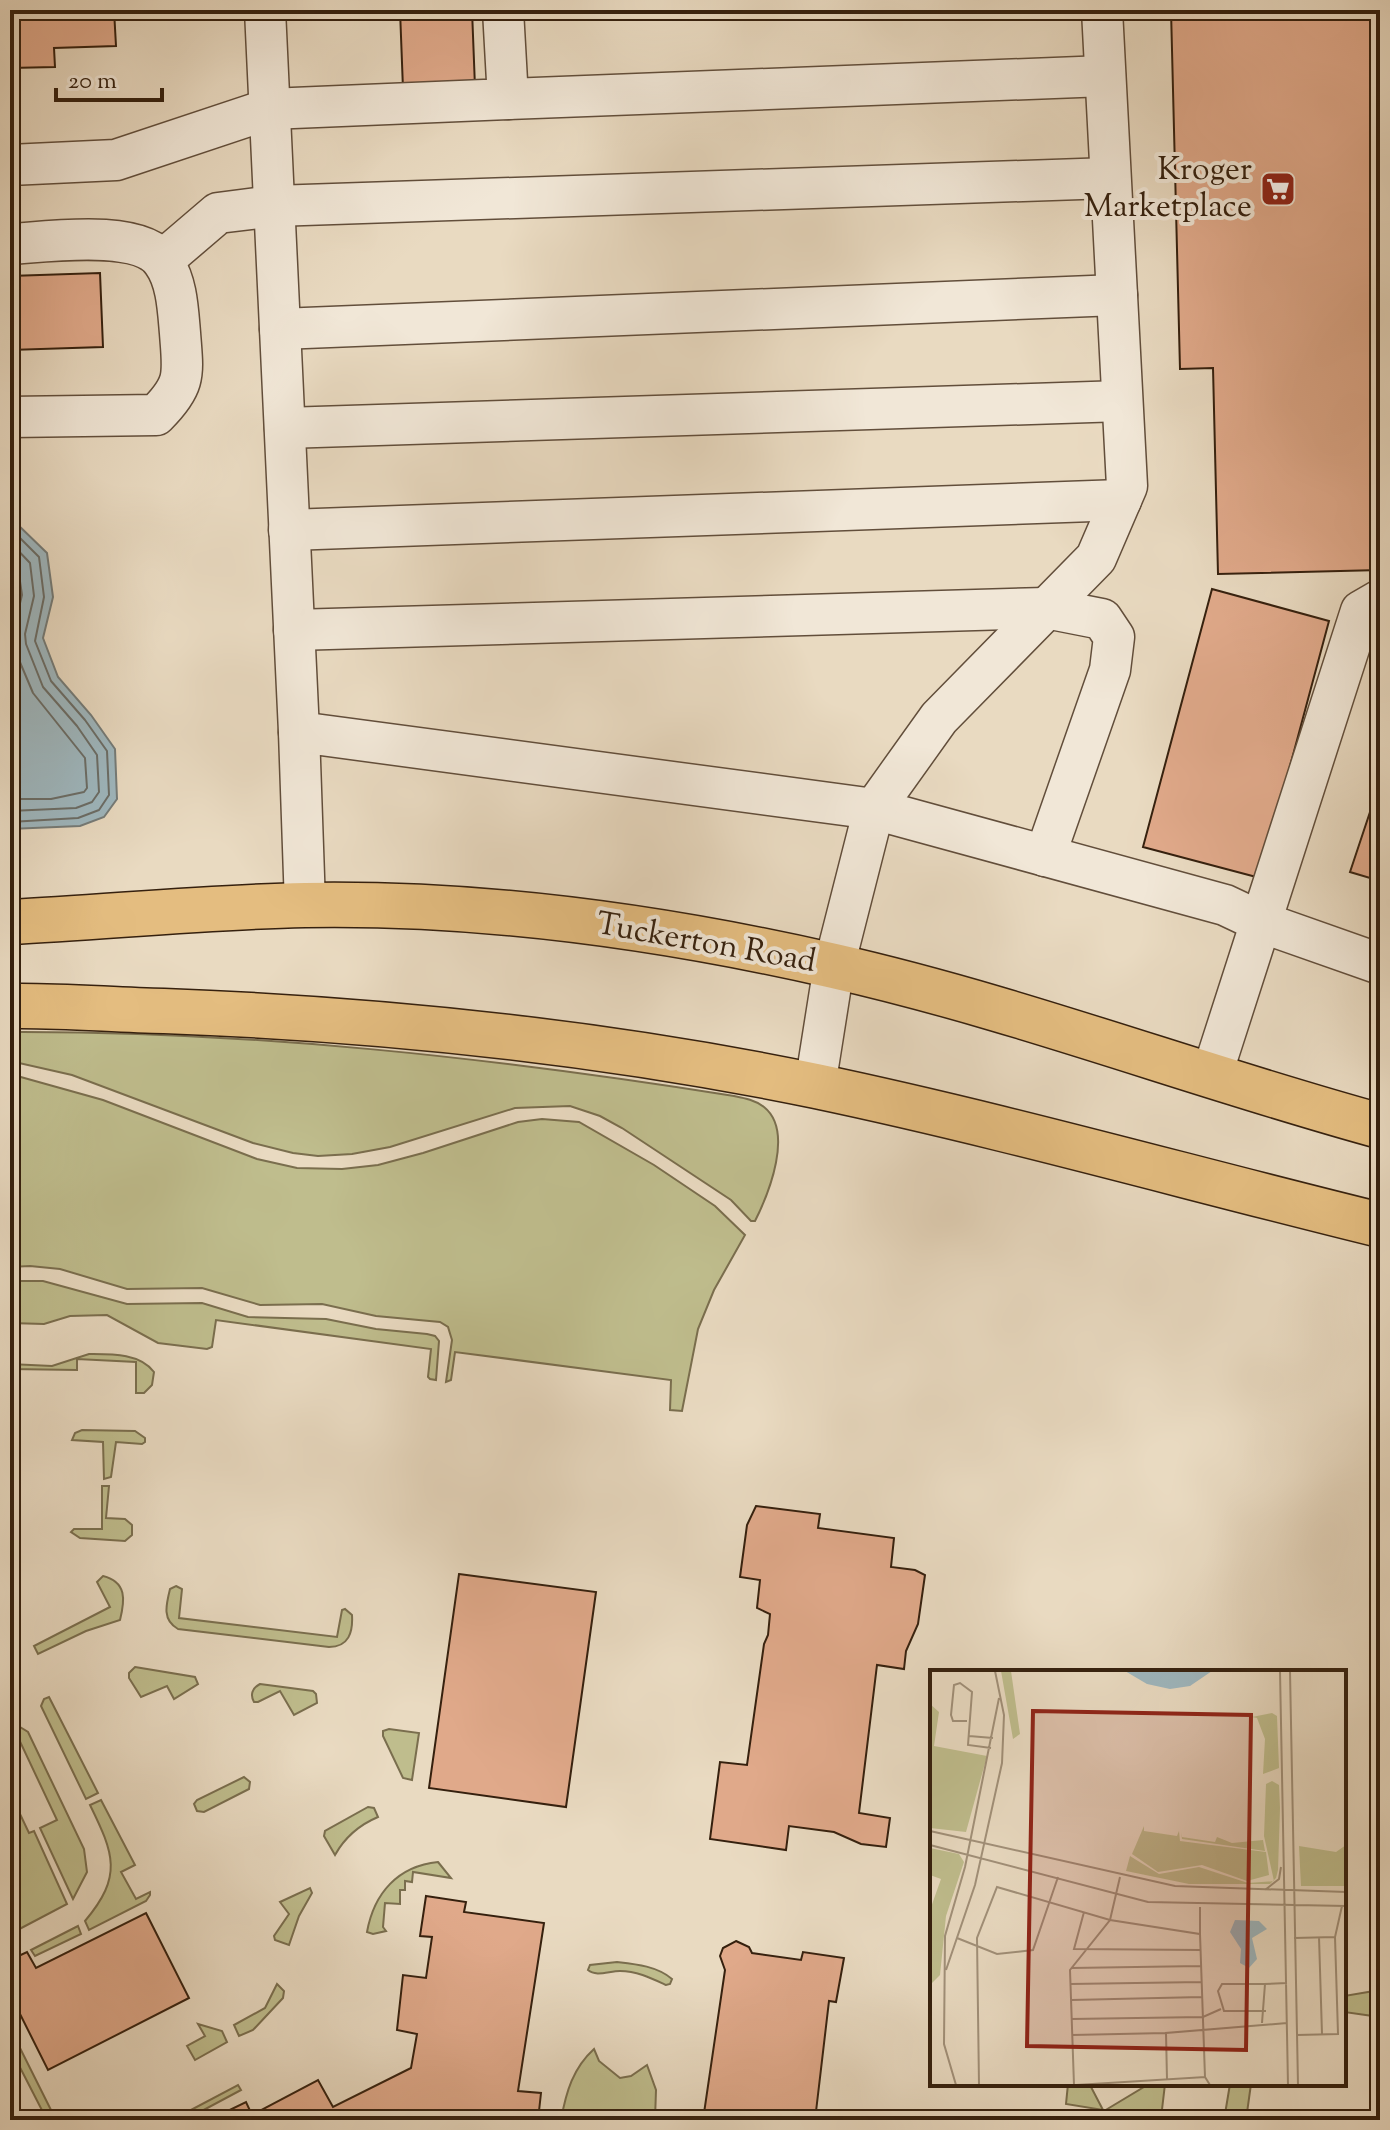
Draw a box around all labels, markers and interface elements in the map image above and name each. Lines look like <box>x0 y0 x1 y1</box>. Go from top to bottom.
scale bar <box>56 52 162 102</box>
text: 20 m <box>68 65 117 99</box>
place label: Kroger Marketplace <box>1084 148 1252 231</box>
supermarket icon: Kroger Marketplace <box>1259 170 1297 208</box>
street label: Tuckerton Road <box>593 902 819 986</box>
inset map <box>930 1670 1346 2086</box>

